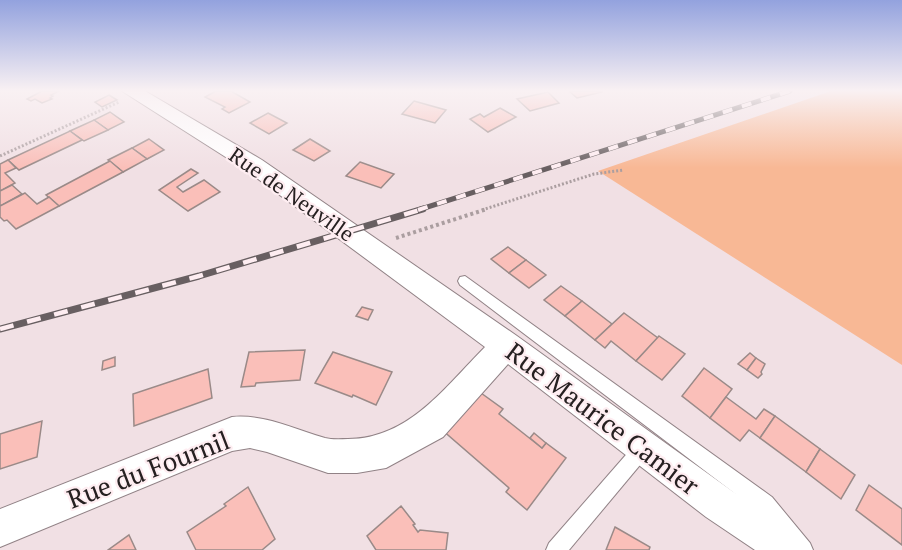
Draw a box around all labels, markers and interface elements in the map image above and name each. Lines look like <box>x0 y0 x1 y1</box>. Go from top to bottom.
street label: Rue de Neuville <box>224 140 360 248</box>
street label: Rue Maurice Camier <box>500 334 706 502</box>
street label: Rue du Fournil <box>62 422 234 516</box>

